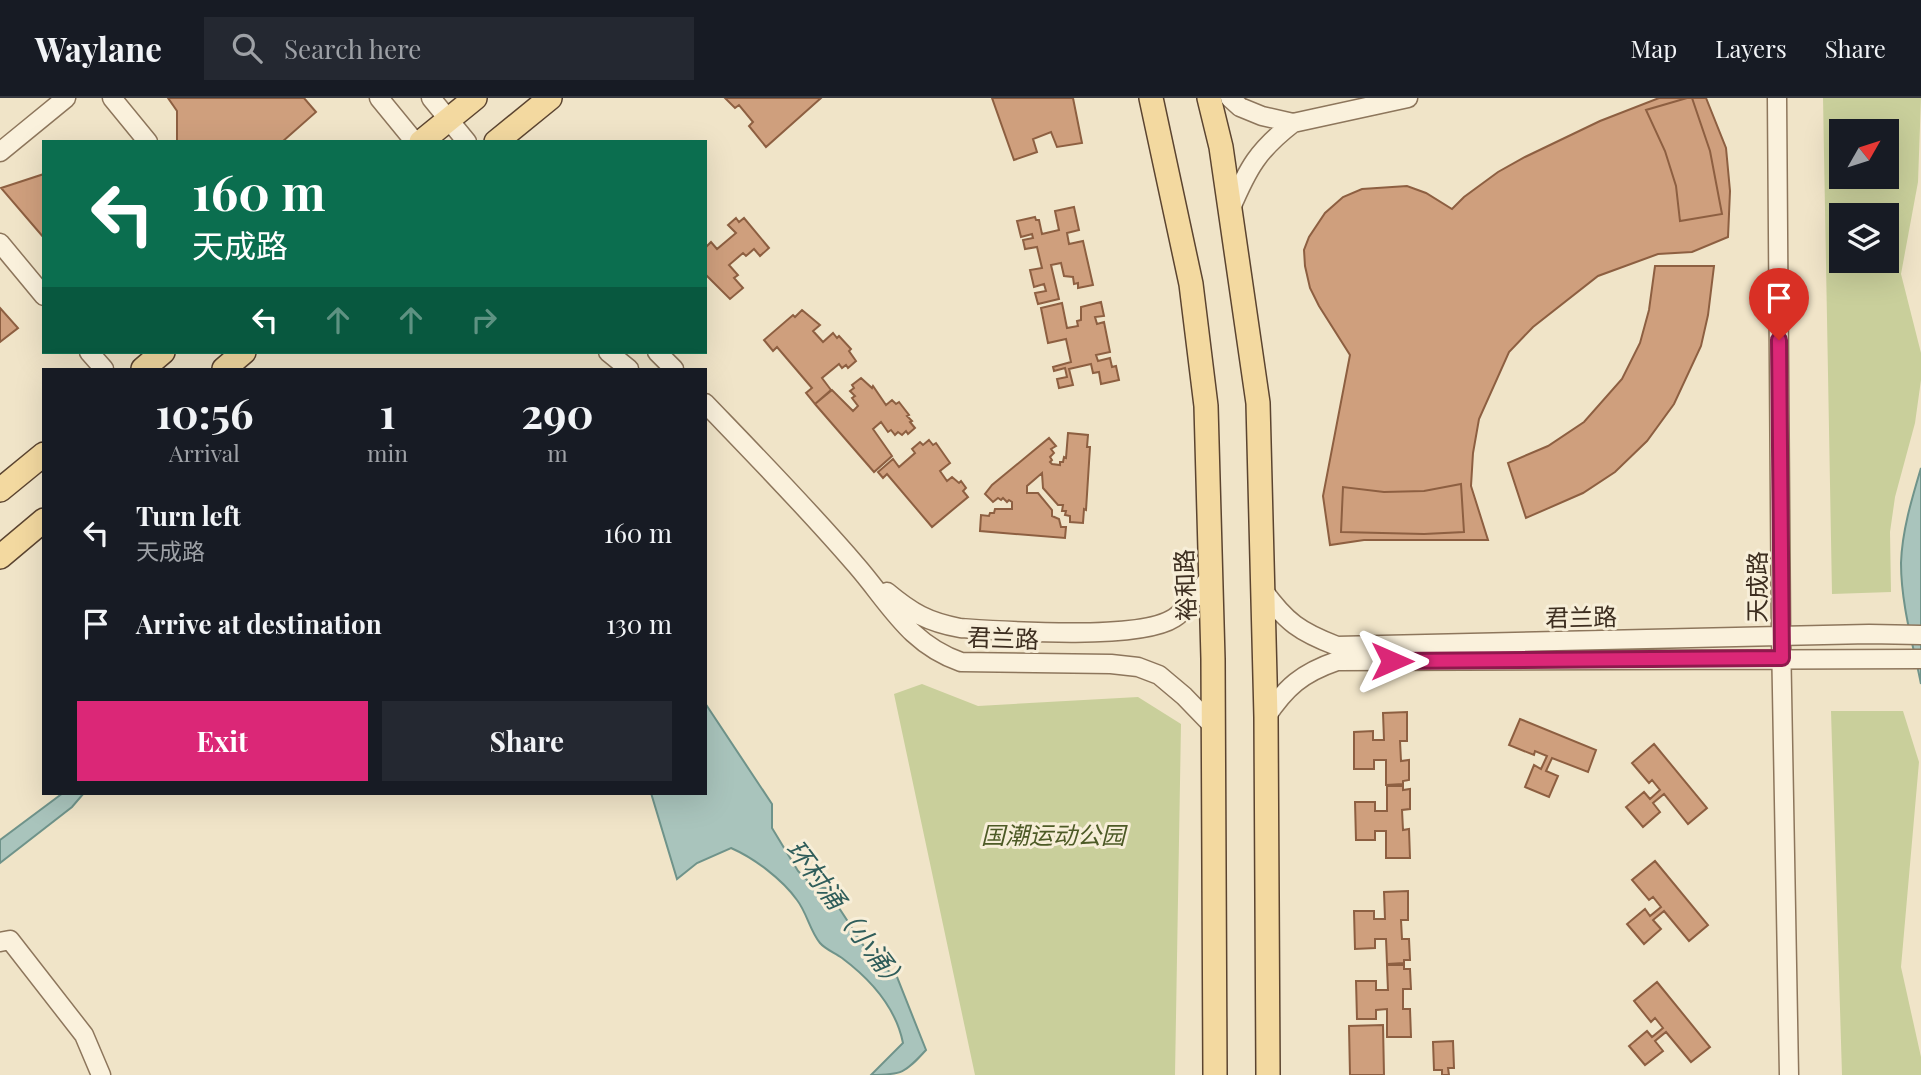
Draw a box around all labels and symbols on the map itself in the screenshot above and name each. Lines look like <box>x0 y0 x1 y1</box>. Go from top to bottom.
north arrow <box>1829 119 1899 189</box>
pin <box>1749 268 1809 340</box>
street label: 裕和路 <box>1167 548 1201 622</box>
street label: 天成路 <box>1740 551 1772 623</box>
street label: 君兰路 <box>1545 599 1617 633</box>
street label: 君兰路 <box>966 620 1040 654</box>
position arrow <box>1355 624 1429 698</box>
park label: 国潮运动公园 <box>981 818 1128 850</box>
water label: 环村涌（小涌） <box>779 832 917 998</box>

